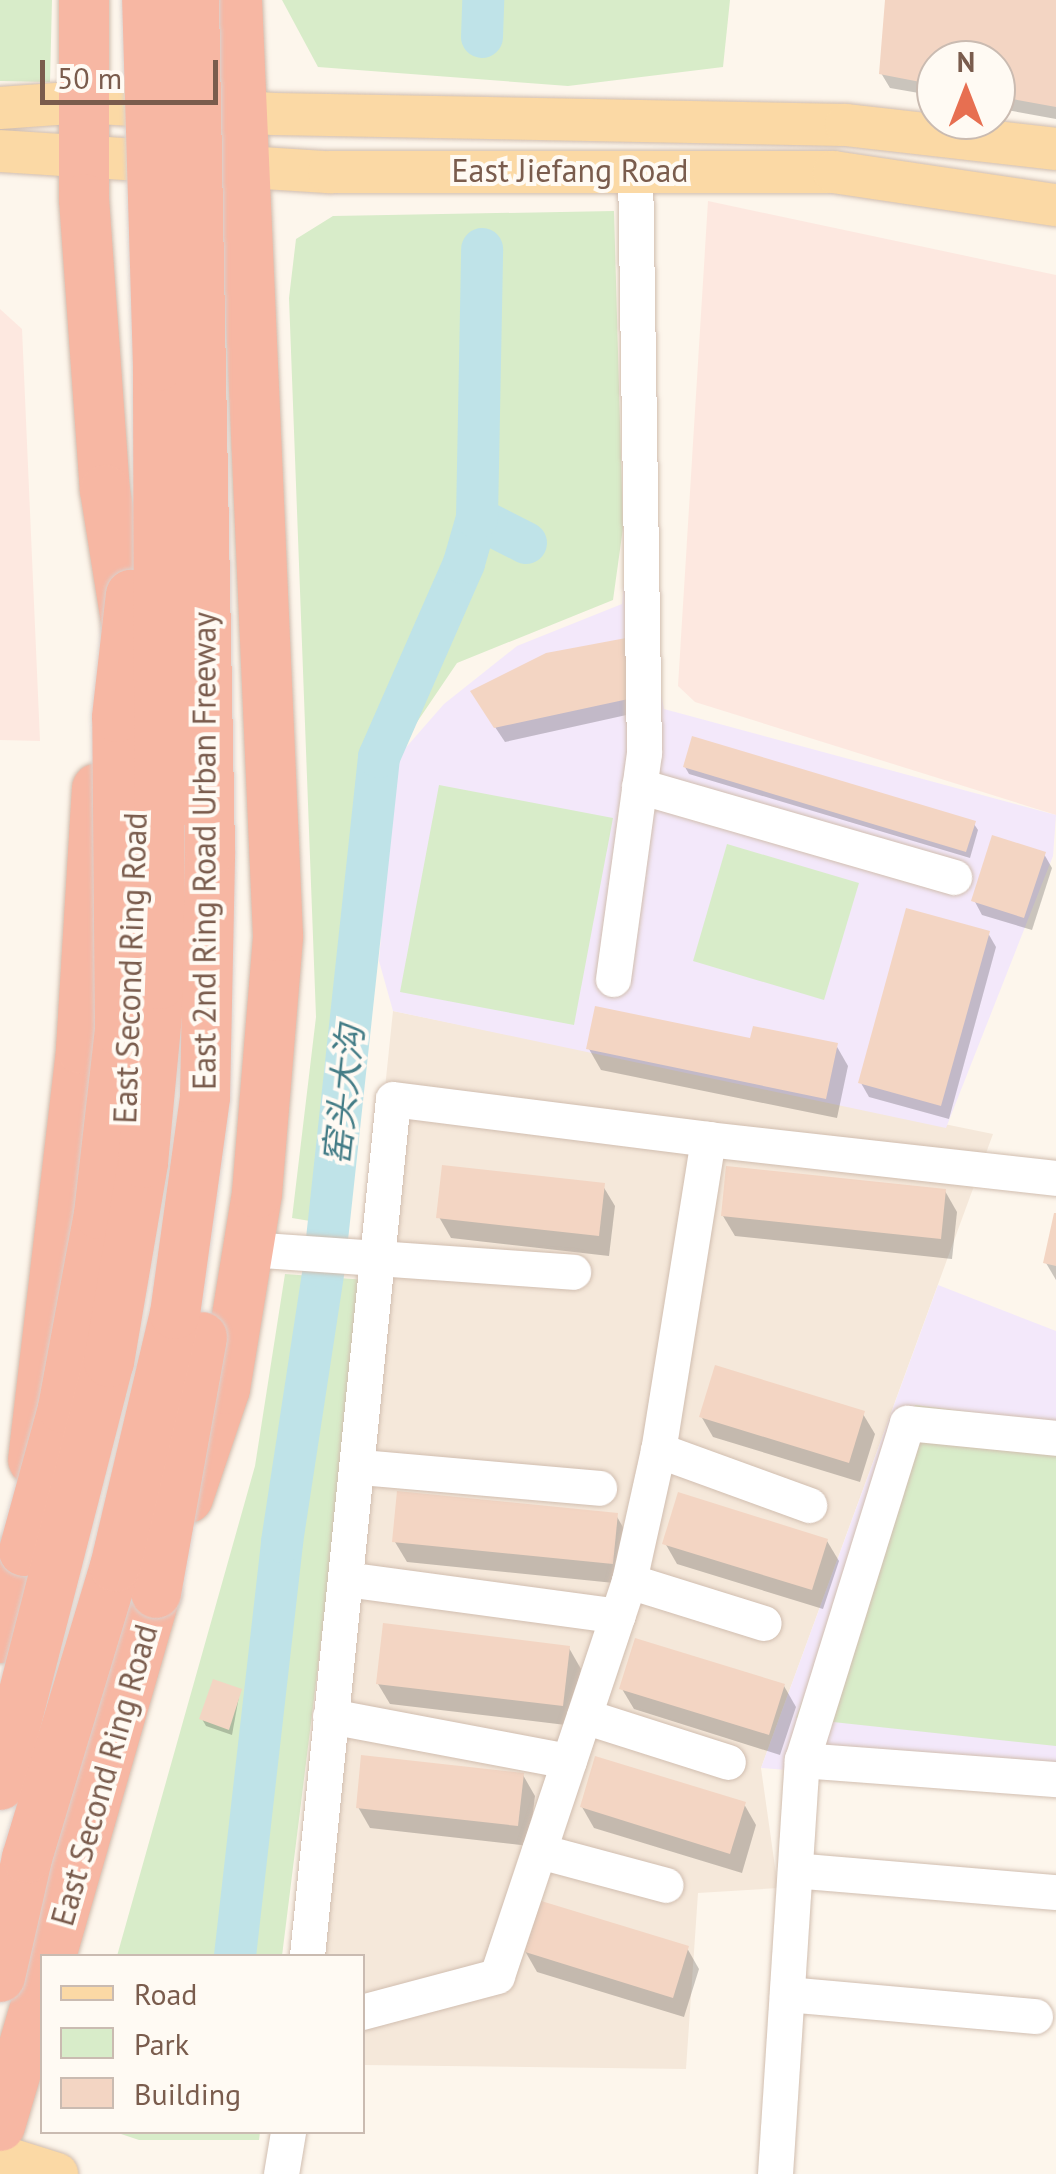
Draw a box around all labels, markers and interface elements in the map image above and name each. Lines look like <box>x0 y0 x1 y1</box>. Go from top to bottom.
scale bar <box>45 40 222 102</box>
north arrow <box>916 40 1016 140</box>
text: N <box>957 43 975 80</box>
text: 50 m <box>57 58 122 97</box>
street label: East Jiefang Road <box>451 151 689 189</box>
street label: East 2nd Ring Road Urban Freeway <box>185 612 223 1090</box>
street label: East Second Ring Road <box>105 812 155 1124</box>
water label: 窑头大沟 <box>315 1023 371 1167</box>
street label: East Second Ring Road <box>43 1620 165 1930</box>
legend <box>40 1954 365 2134</box>
text: Road <box>134 1974 198 2013</box>
text: Park <box>134 2024 189 2063</box>
text: Building <box>134 2074 241 2113</box>

